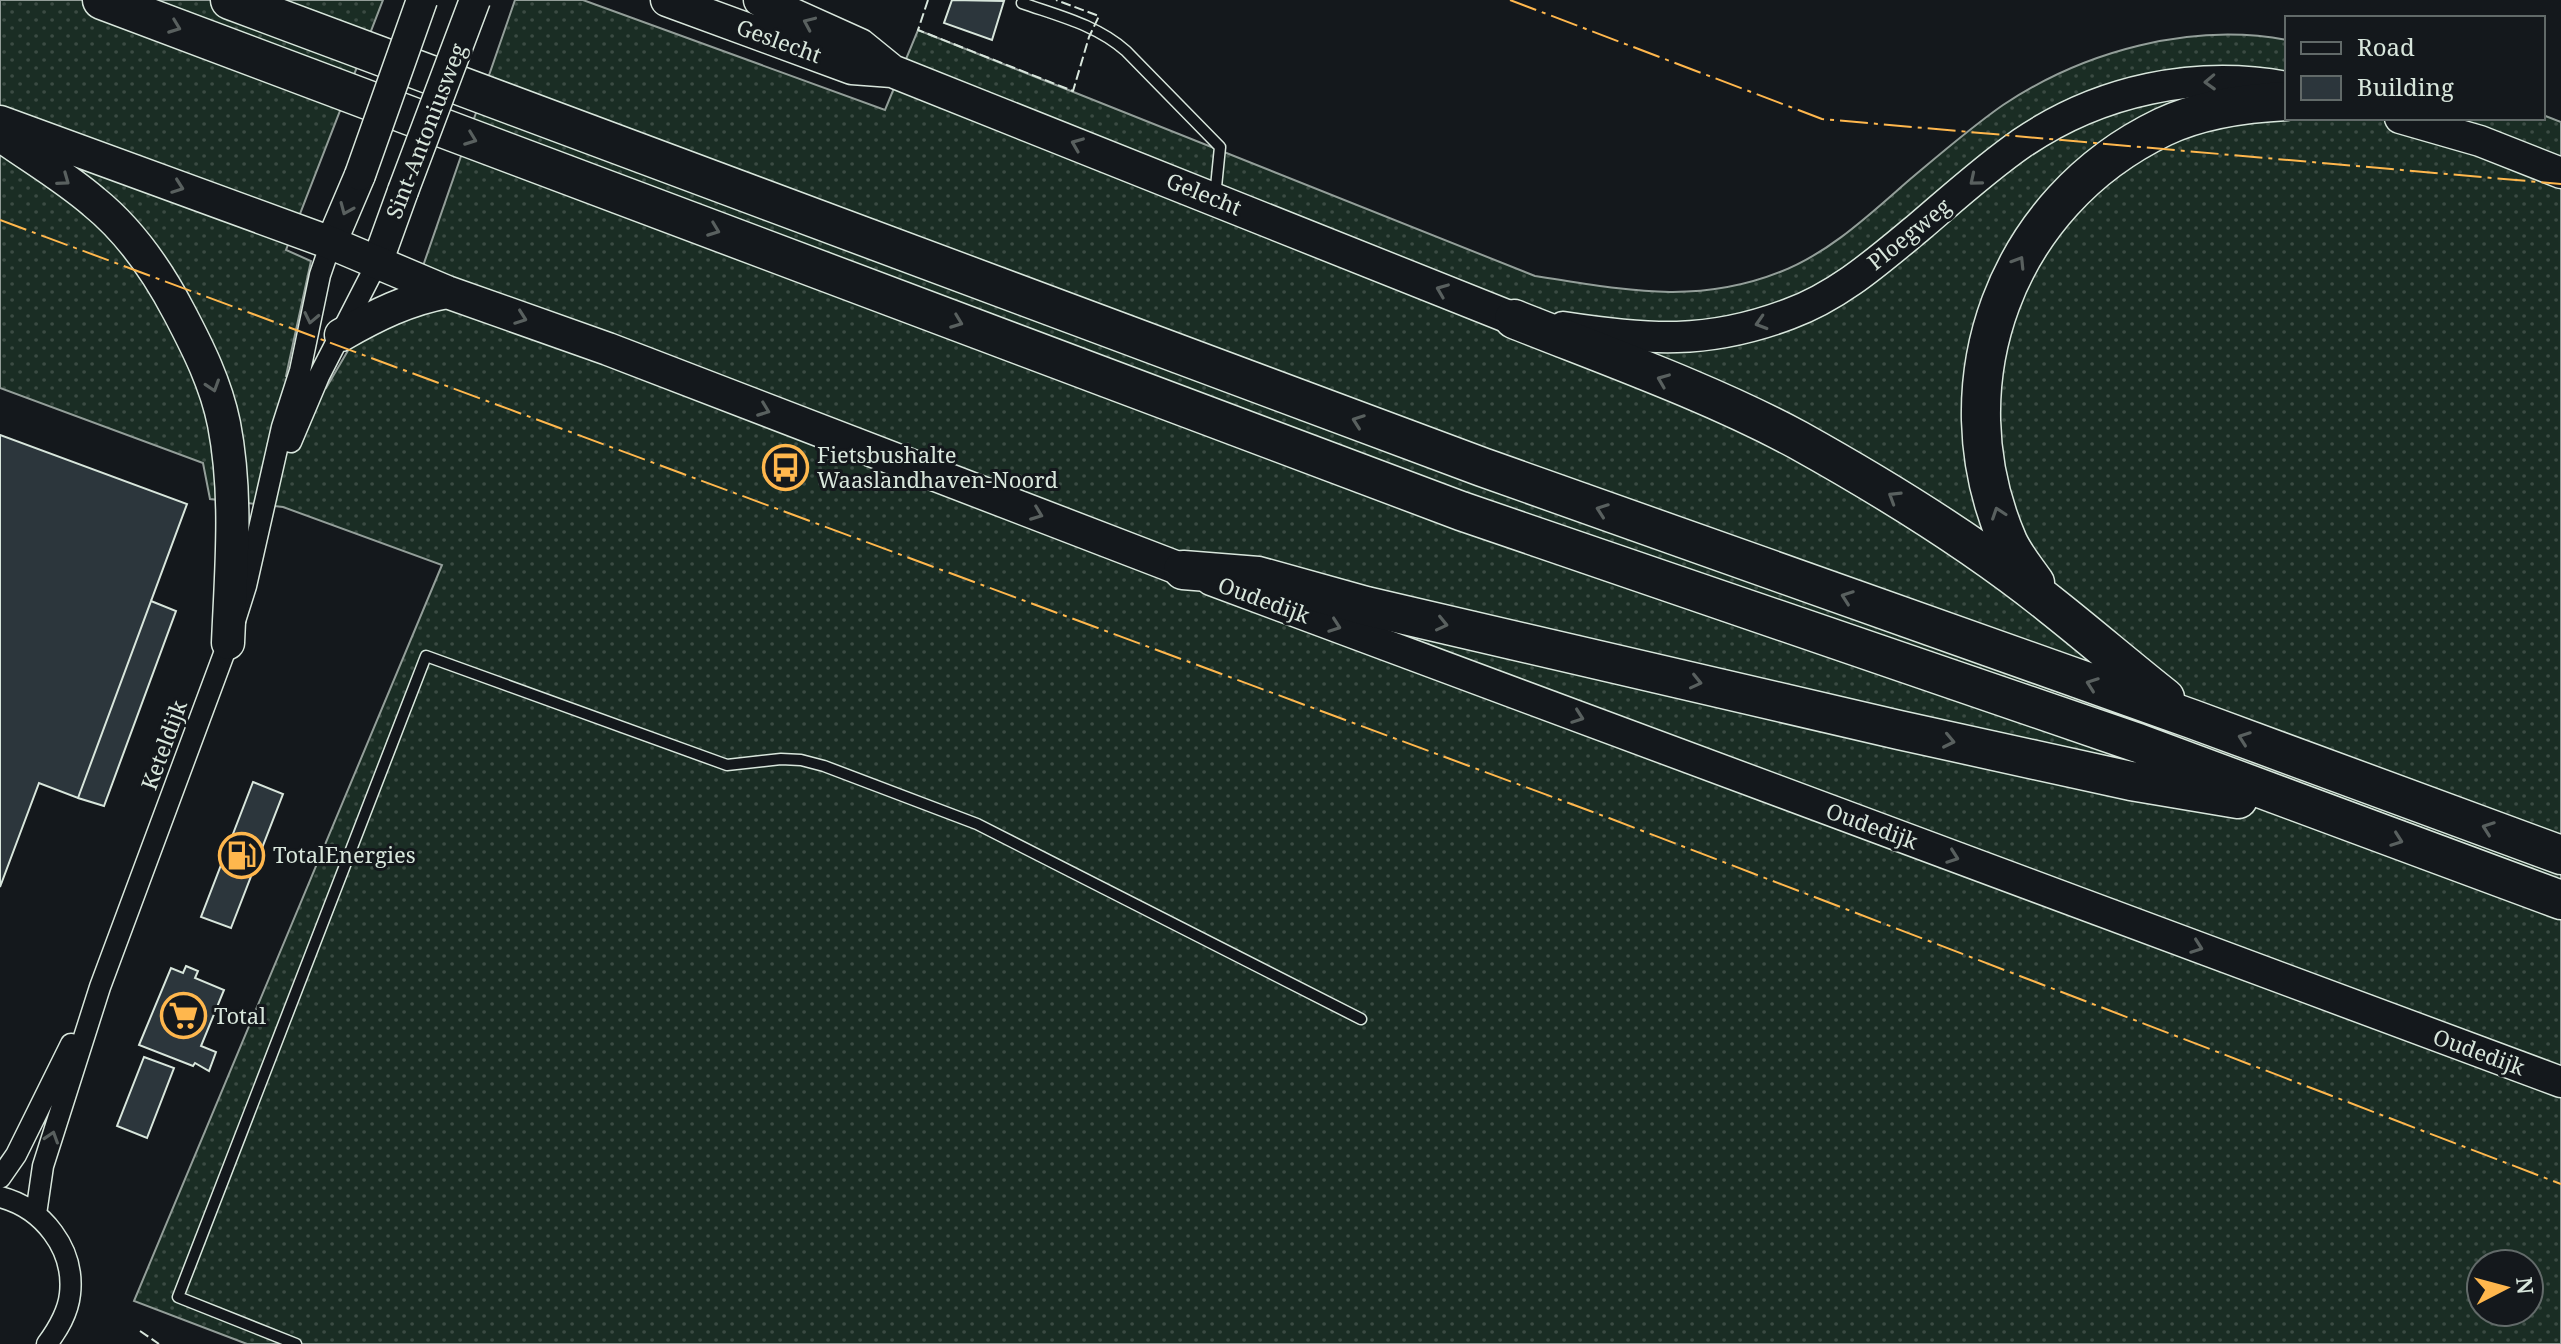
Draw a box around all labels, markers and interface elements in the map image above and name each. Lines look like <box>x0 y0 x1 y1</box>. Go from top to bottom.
street label: Geslecht <box>733 11 826 69</box>
one-way arrow <box>803 16 818 32</box>
legend <box>2285 16 2545 120</box>
one-way arrow <box>167 18 181 34</box>
text: Road <box>2357 30 2415 63</box>
street label: Sint-Antoniusweg <box>378 38 472 223</box>
text: Building <box>2357 70 2454 103</box>
one-way arrow <box>2203 73 2216 90</box>
one-way arrow <box>463 129 477 146</box>
one-way arrow <box>1071 137 1085 154</box>
street label: Gelecht <box>1162 164 1247 222</box>
one-way arrow <box>55 170 69 185</box>
one-way arrow <box>1970 170 1984 185</box>
one-way arrow <box>171 177 185 194</box>
street label: Ploegweg <box>1860 190 1956 276</box>
one-way arrow <box>339 201 355 215</box>
one-way arrow <box>706 220 720 237</box>
one-way arrow <box>2009 257 2024 271</box>
one-way arrow <box>1436 283 1450 300</box>
one-way arrow <box>513 309 527 325</box>
one-way arrow <box>303 310 320 324</box>
one-way arrow <box>949 312 963 329</box>
one-way arrow <box>1755 314 1768 330</box>
one-way arrow <box>1657 373 1671 389</box>
one-way arrow <box>204 379 220 393</box>
one-way arrow <box>756 400 770 417</box>
one-way arrow <box>1352 414 1366 431</box>
place label: Fietsbushalte Waaslandhaven-Noord <box>817 439 1059 494</box>
bus stop icon: Fietsbushalte Waaslandhaven-Noord <box>762 444 810 492</box>
one-way arrow <box>1888 492 1903 507</box>
one-way arrow <box>1596 503 1610 519</box>
one-way arrow <box>1029 504 1043 521</box>
one-way arrow <box>1992 507 2008 521</box>
street label: Oudedijk <box>1214 569 1315 630</box>
one-way arrow <box>1841 590 1855 606</box>
one-way arrow <box>1435 615 1449 632</box>
one-way arrow <box>1327 616 1341 633</box>
one-way arrow <box>1688 673 1702 690</box>
one-way arrow <box>2086 677 2100 693</box>
street label: Keteldijk <box>133 696 193 794</box>
one-way arrow <box>1570 707 1584 724</box>
one-way arrow <box>2238 731 2252 748</box>
one-way arrow <box>1942 732 1955 749</box>
street label: Oudedijk <box>1822 795 1923 856</box>
one-way arrow <box>2482 821 2496 838</box>
one-way arrow <box>2389 830 2403 847</box>
fuel station icon: TotalEnergies <box>218 831 266 879</box>
place label: TotalEnergies <box>273 839 416 869</box>
one-way arrow <box>1945 847 1959 864</box>
one-way arrow <box>2189 938 2203 954</box>
supermarket icon: Total <box>159 992 207 1040</box>
place label: Total <box>214 1000 266 1030</box>
street label: Oudedijk <box>2429 1021 2530 1082</box>
one-way arrow <box>42 1131 58 1145</box>
north arrow <box>2465 1248 2545 1328</box>
text: N <box>2510 1276 2542 1296</box>

